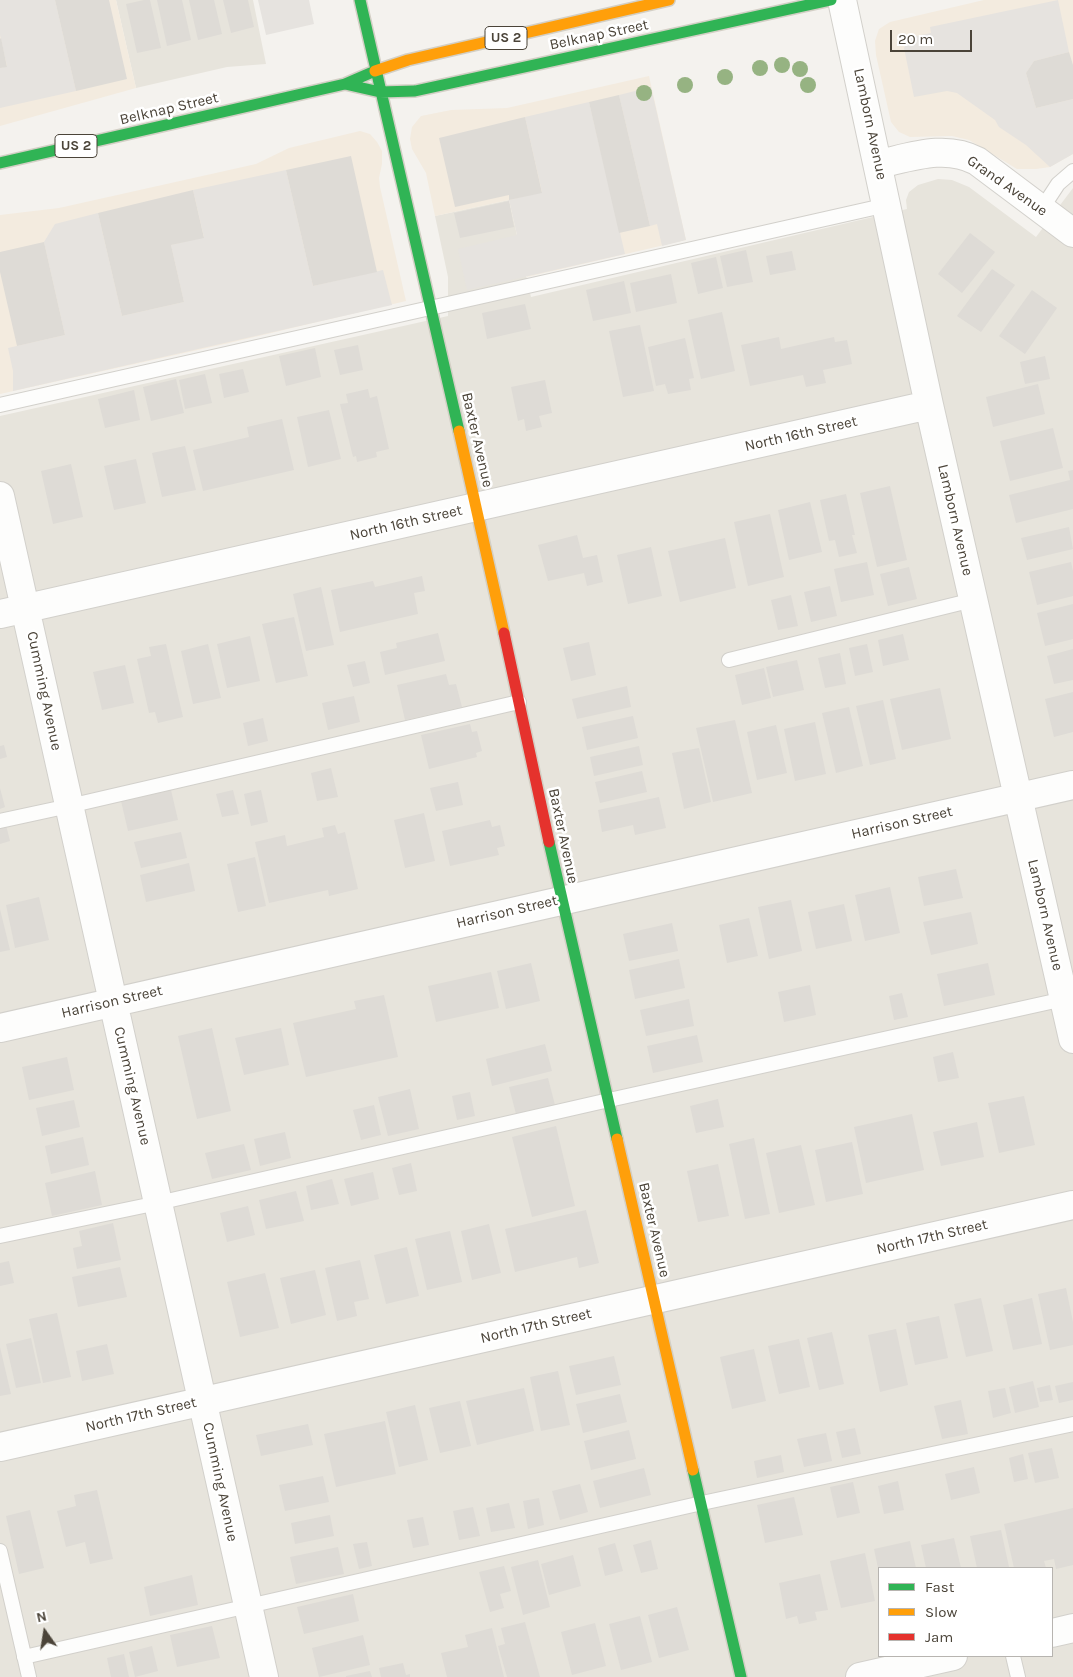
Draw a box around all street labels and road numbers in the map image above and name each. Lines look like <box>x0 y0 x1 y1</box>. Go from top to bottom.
street label: Belknap Street <box>548 16 650 54</box>
road number: US 2 <box>485 26 527 49</box>
street label: Lamborn Avenue <box>849 66 891 182</box>
street label: Belknap Street <box>118 89 220 129</box>
road number: US 2 <box>55 134 97 158</box>
street label: Grand Avenue <box>963 152 1051 220</box>
street label: Baxter Avenue <box>457 391 497 489</box>
street label: North 16th Street <box>743 412 859 456</box>
street label: Lamborn Avenue <box>933 463 977 577</box>
street label: North 16th Street <box>348 501 464 545</box>
street label: Cumming Avenue <box>23 630 65 752</box>
street label: Baxter Avenue <box>544 787 582 885</box>
street label: Harrison Street <box>850 803 954 843</box>
street label: Lamborn Avenue <box>1023 858 1067 972</box>
street label: Harrison Street <box>455 892 559 932</box>
street label: Harrison Street <box>60 982 164 1022</box>
street label: Cumming Avenue <box>110 1025 154 1147</box>
street label: Baxter Avenue <box>634 1181 674 1279</box>
street label: North 17th Street <box>875 1215 989 1259</box>
street label: North 17th Street <box>479 1304 593 1348</box>
street label: North 17th Street <box>84 1393 198 1437</box>
street label: Cumming Avenue <box>199 1421 241 1543</box>

